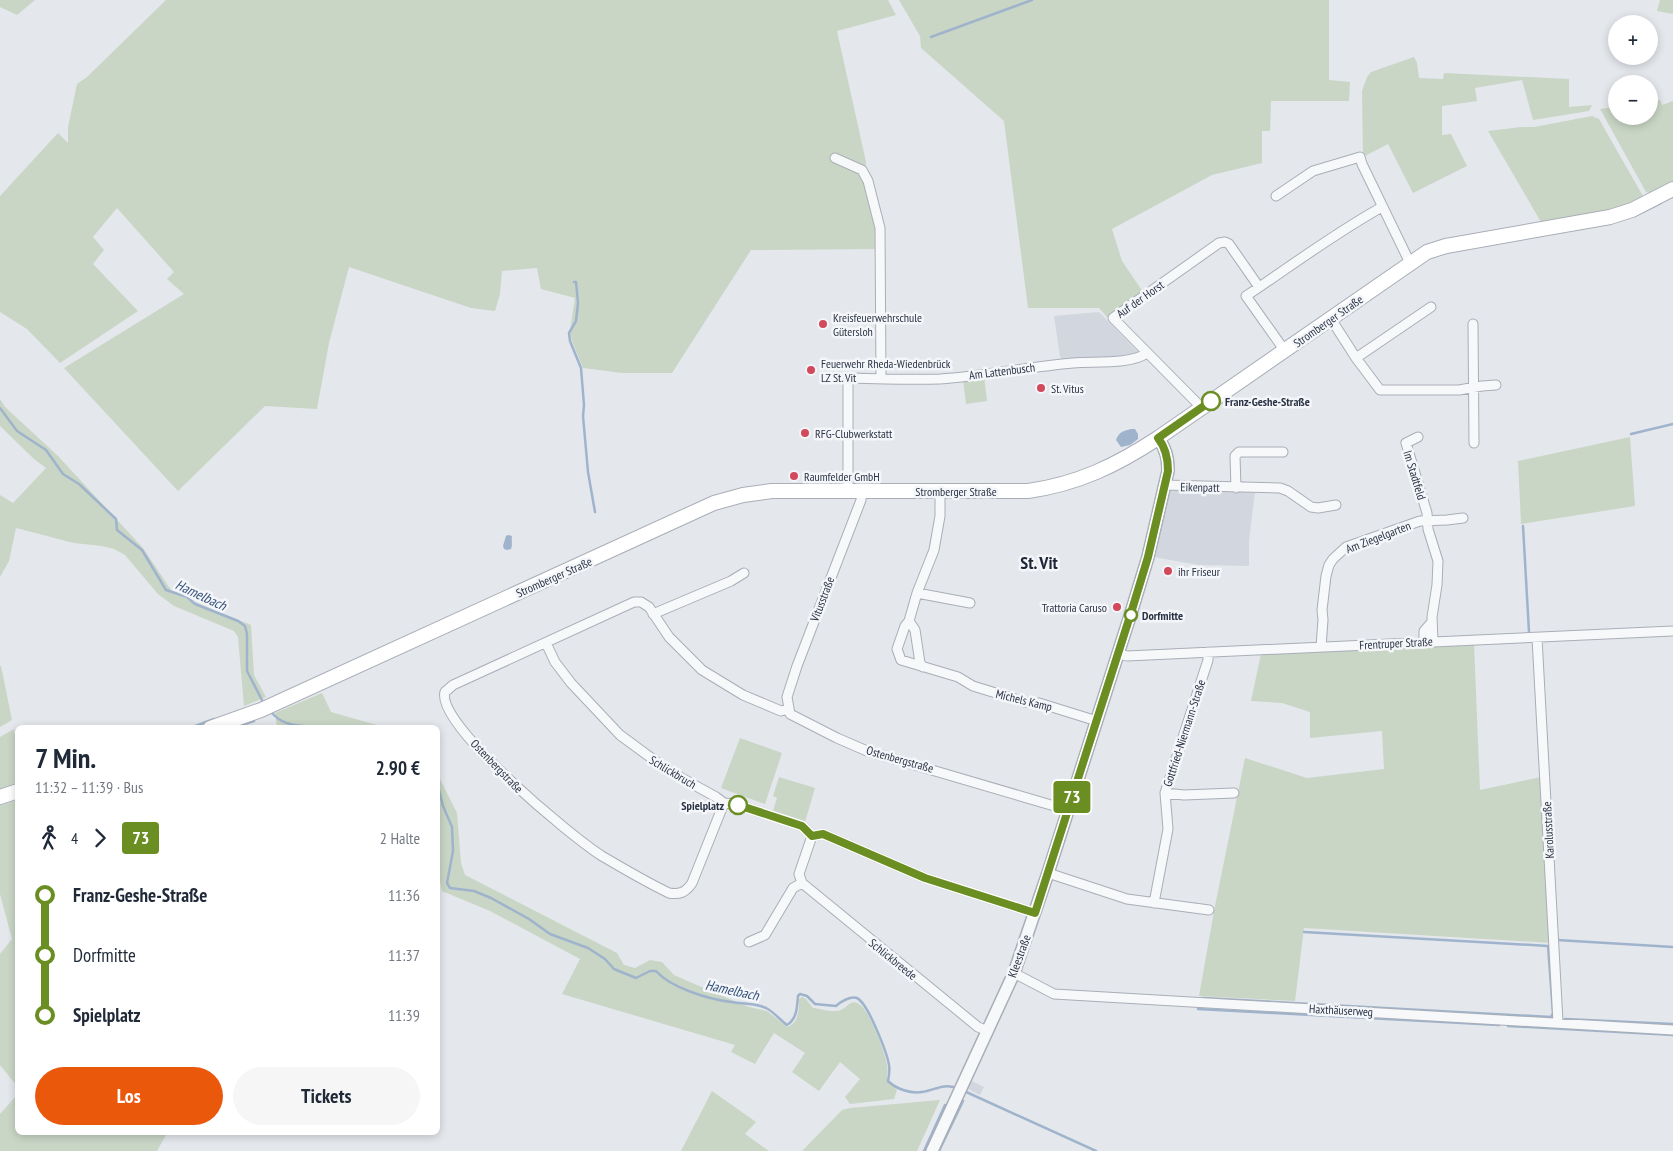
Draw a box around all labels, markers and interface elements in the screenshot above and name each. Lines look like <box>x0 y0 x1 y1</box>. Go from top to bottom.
map controls <box>1608 15 1658 125</box>
button: + <box>1608 15 1658 65</box>
button: − <box>1608 75 1658 125</box>
street label: Auf der Horst <box>1113 277 1167 321</box>
street label: Stromberger Straße <box>1290 291 1366 351</box>
place label: Kreisfeuerwehrschule Gütersloh <box>833 310 922 339</box>
marker: Kreisfeuerwehrschule Gütersloh <box>817 318 829 330</box>
place label: Feuerwehr Rheda-Wiedenbrück LZ St. Vit <box>821 356 951 385</box>
street label: Am Lattenbusch <box>968 360 1036 382</box>
marker: Feuerwehr Rheda-Wiedenbrück LZ St. Vit <box>805 364 817 376</box>
place label: St. Vitus <box>1051 381 1084 396</box>
marker: St. Vitus <box>1035 382 1047 394</box>
marker: Franz-Geshe-Straße <box>1201 391 1221 411</box>
place label: Franz-Geshe-Straße <box>1225 394 1310 409</box>
place label: RFG-Clubwerkstatt <box>815 426 893 441</box>
marker: RFG-Clubwerkstatt <box>799 427 811 439</box>
street label: Im Stadtfeld <box>1400 449 1430 501</box>
place label: Raumfelder GmbH <box>804 469 880 484</box>
marker: Raumfelder GmbH <box>788 470 800 482</box>
street label: Eikenpatt <box>1180 479 1220 495</box>
street label: Stromberger Straße <box>915 484 997 499</box>
street label: Am Ziegelgarten <box>1343 518 1413 556</box>
district label: St. Vit <box>1020 551 1058 574</box>
street label: Stromberger Straße <box>514 554 594 600</box>
place label: ihr Friseur <box>1178 564 1221 579</box>
marker: ihr Friseur <box>1162 565 1174 577</box>
street label: Vitusstraße <box>806 574 837 625</box>
water label: Hamelbach <box>173 575 230 615</box>
place label: Trattoria Caruso <box>1042 600 1107 615</box>
marker: Trattoria Caruso <box>1111 601 1123 613</box>
marker: Dorfmitte <box>1124 608 1138 622</box>
place label: Dorfmitte <box>1142 608 1183 623</box>
street label: Frentruper Straße <box>1359 634 1433 652</box>
street label: Gottfried-Niermann-Straße <box>1160 678 1208 788</box>
street label: Michels Kamp <box>994 686 1054 714</box>
street label: Ostenbergstraße <box>468 736 526 796</box>
text: 7 Min. <box>35 739 96 776</box>
street label: Ostenbergstraße <box>865 742 935 776</box>
street label: Schlickbruch <box>647 752 699 792</box>
text: 2.90 € <box>376 756 420 780</box>
text: 11:32 – 11:39 · Bus <box>35 777 143 797</box>
line badge: 73 <box>1050 781 1094 813</box>
text: 73 <box>1063 785 1081 808</box>
marker: Spielplatz <box>728 795 748 815</box>
place label: Spielplatz <box>681 798 724 813</box>
street label: Karolusstraße <box>1539 801 1557 859</box>
icon: walk <box>35 824 63 852</box>
icon: forward <box>86 824 114 852</box>
text: 73 <box>132 826 149 849</box>
text: 4 <box>71 828 78 848</box>
text: 2 Halte <box>380 828 420 848</box>
text: Franz-Geshe-Straße <box>73 883 207 907</box>
text: 11:36 <box>388 885 420 905</box>
street label: Kleestraße <box>1004 932 1034 980</box>
street label: Schlickbreede <box>866 935 920 983</box>
text: Dorfmitte <box>73 943 136 967</box>
text: 11:37 <box>388 945 420 965</box>
water label: Hamelbach <box>704 976 761 1005</box>
street label: Haxthäuserweg <box>1309 1001 1373 1019</box>
text: Spielplatz <box>73 1003 141 1027</box>
text: 11:39 <box>388 1005 420 1025</box>
button: Los <box>35 1067 223 1125</box>
button: Tickets <box>233 1067 420 1125</box>

